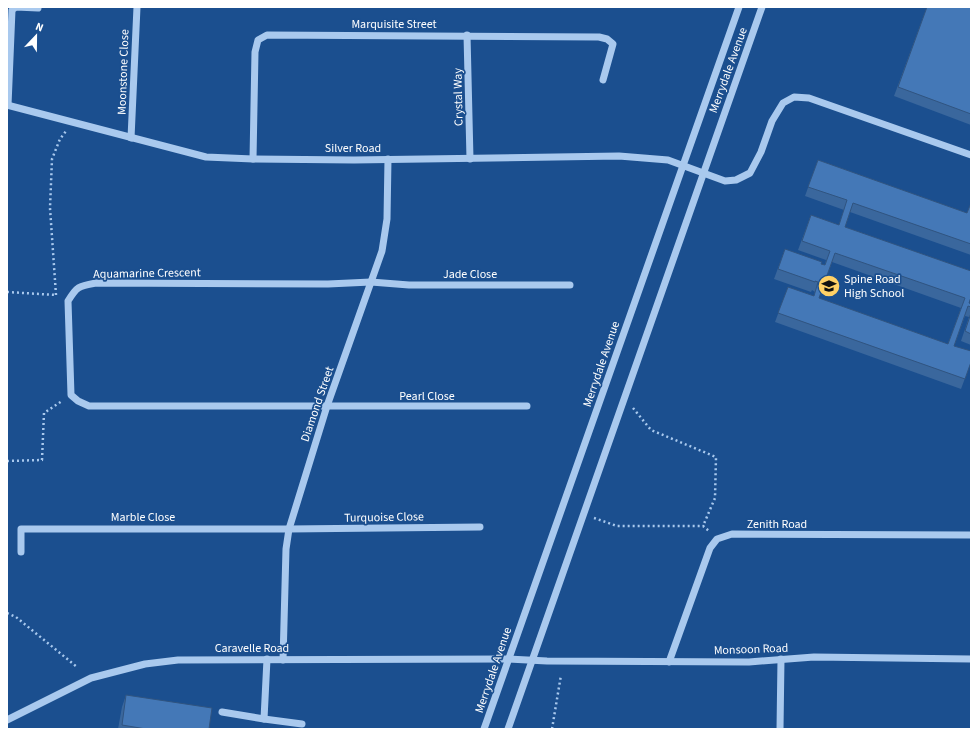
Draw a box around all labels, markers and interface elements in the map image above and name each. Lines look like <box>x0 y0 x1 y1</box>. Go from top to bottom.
north arrow <box>16 16 56 56</box>
street label: Marquisite Street <box>351 16 437 33</box>
text: N <box>33 19 46 36</box>
street label: Merrydale Avenue <box>705 25 752 115</box>
street label: Moonstone Close <box>114 29 133 115</box>
street label: Crystal Way <box>449 68 468 126</box>
street label: Silver Road <box>325 140 381 157</box>
street label: Aquamarine Crescent <box>93 264 201 283</box>
street label: Jade Close <box>443 266 497 283</box>
place label: Spine Road High School <box>844 271 904 302</box>
school or university icon: Spine Road High School <box>816 273 842 299</box>
street label: Merrydale Avenue <box>579 319 624 409</box>
street label: Diamond Street <box>297 364 338 444</box>
street label: Pearl Close <box>399 388 455 405</box>
street label: Turquoise Close <box>344 508 424 527</box>
street label: Marble Close <box>111 509 175 526</box>
street label: Zenith Road <box>747 516 807 533</box>
street label: Merrydale Avenue <box>471 625 516 715</box>
street label: Caravelle Road <box>215 640 289 657</box>
street label: Monsoon Road <box>713 640 789 659</box>

